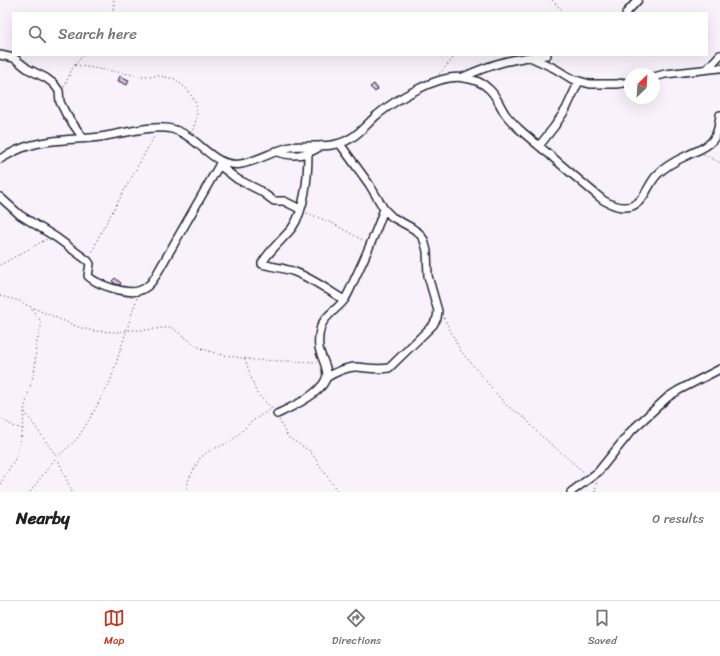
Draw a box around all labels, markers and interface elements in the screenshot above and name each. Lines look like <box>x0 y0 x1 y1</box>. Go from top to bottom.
search box <box>12 12 708 56</box>
text: Search here <box>58 21 137 47</box>
icon: search <box>26 23 48 45</box>
north arrow <box>624 68 660 104</box>
text: Nearby <box>16 503 70 533</box>
text: 0 results <box>652 507 704 530</box>
tab: Map <box>103 607 125 650</box>
tab: Directions <box>332 607 381 650</box>
tab: Saved <box>588 607 617 650</box>

